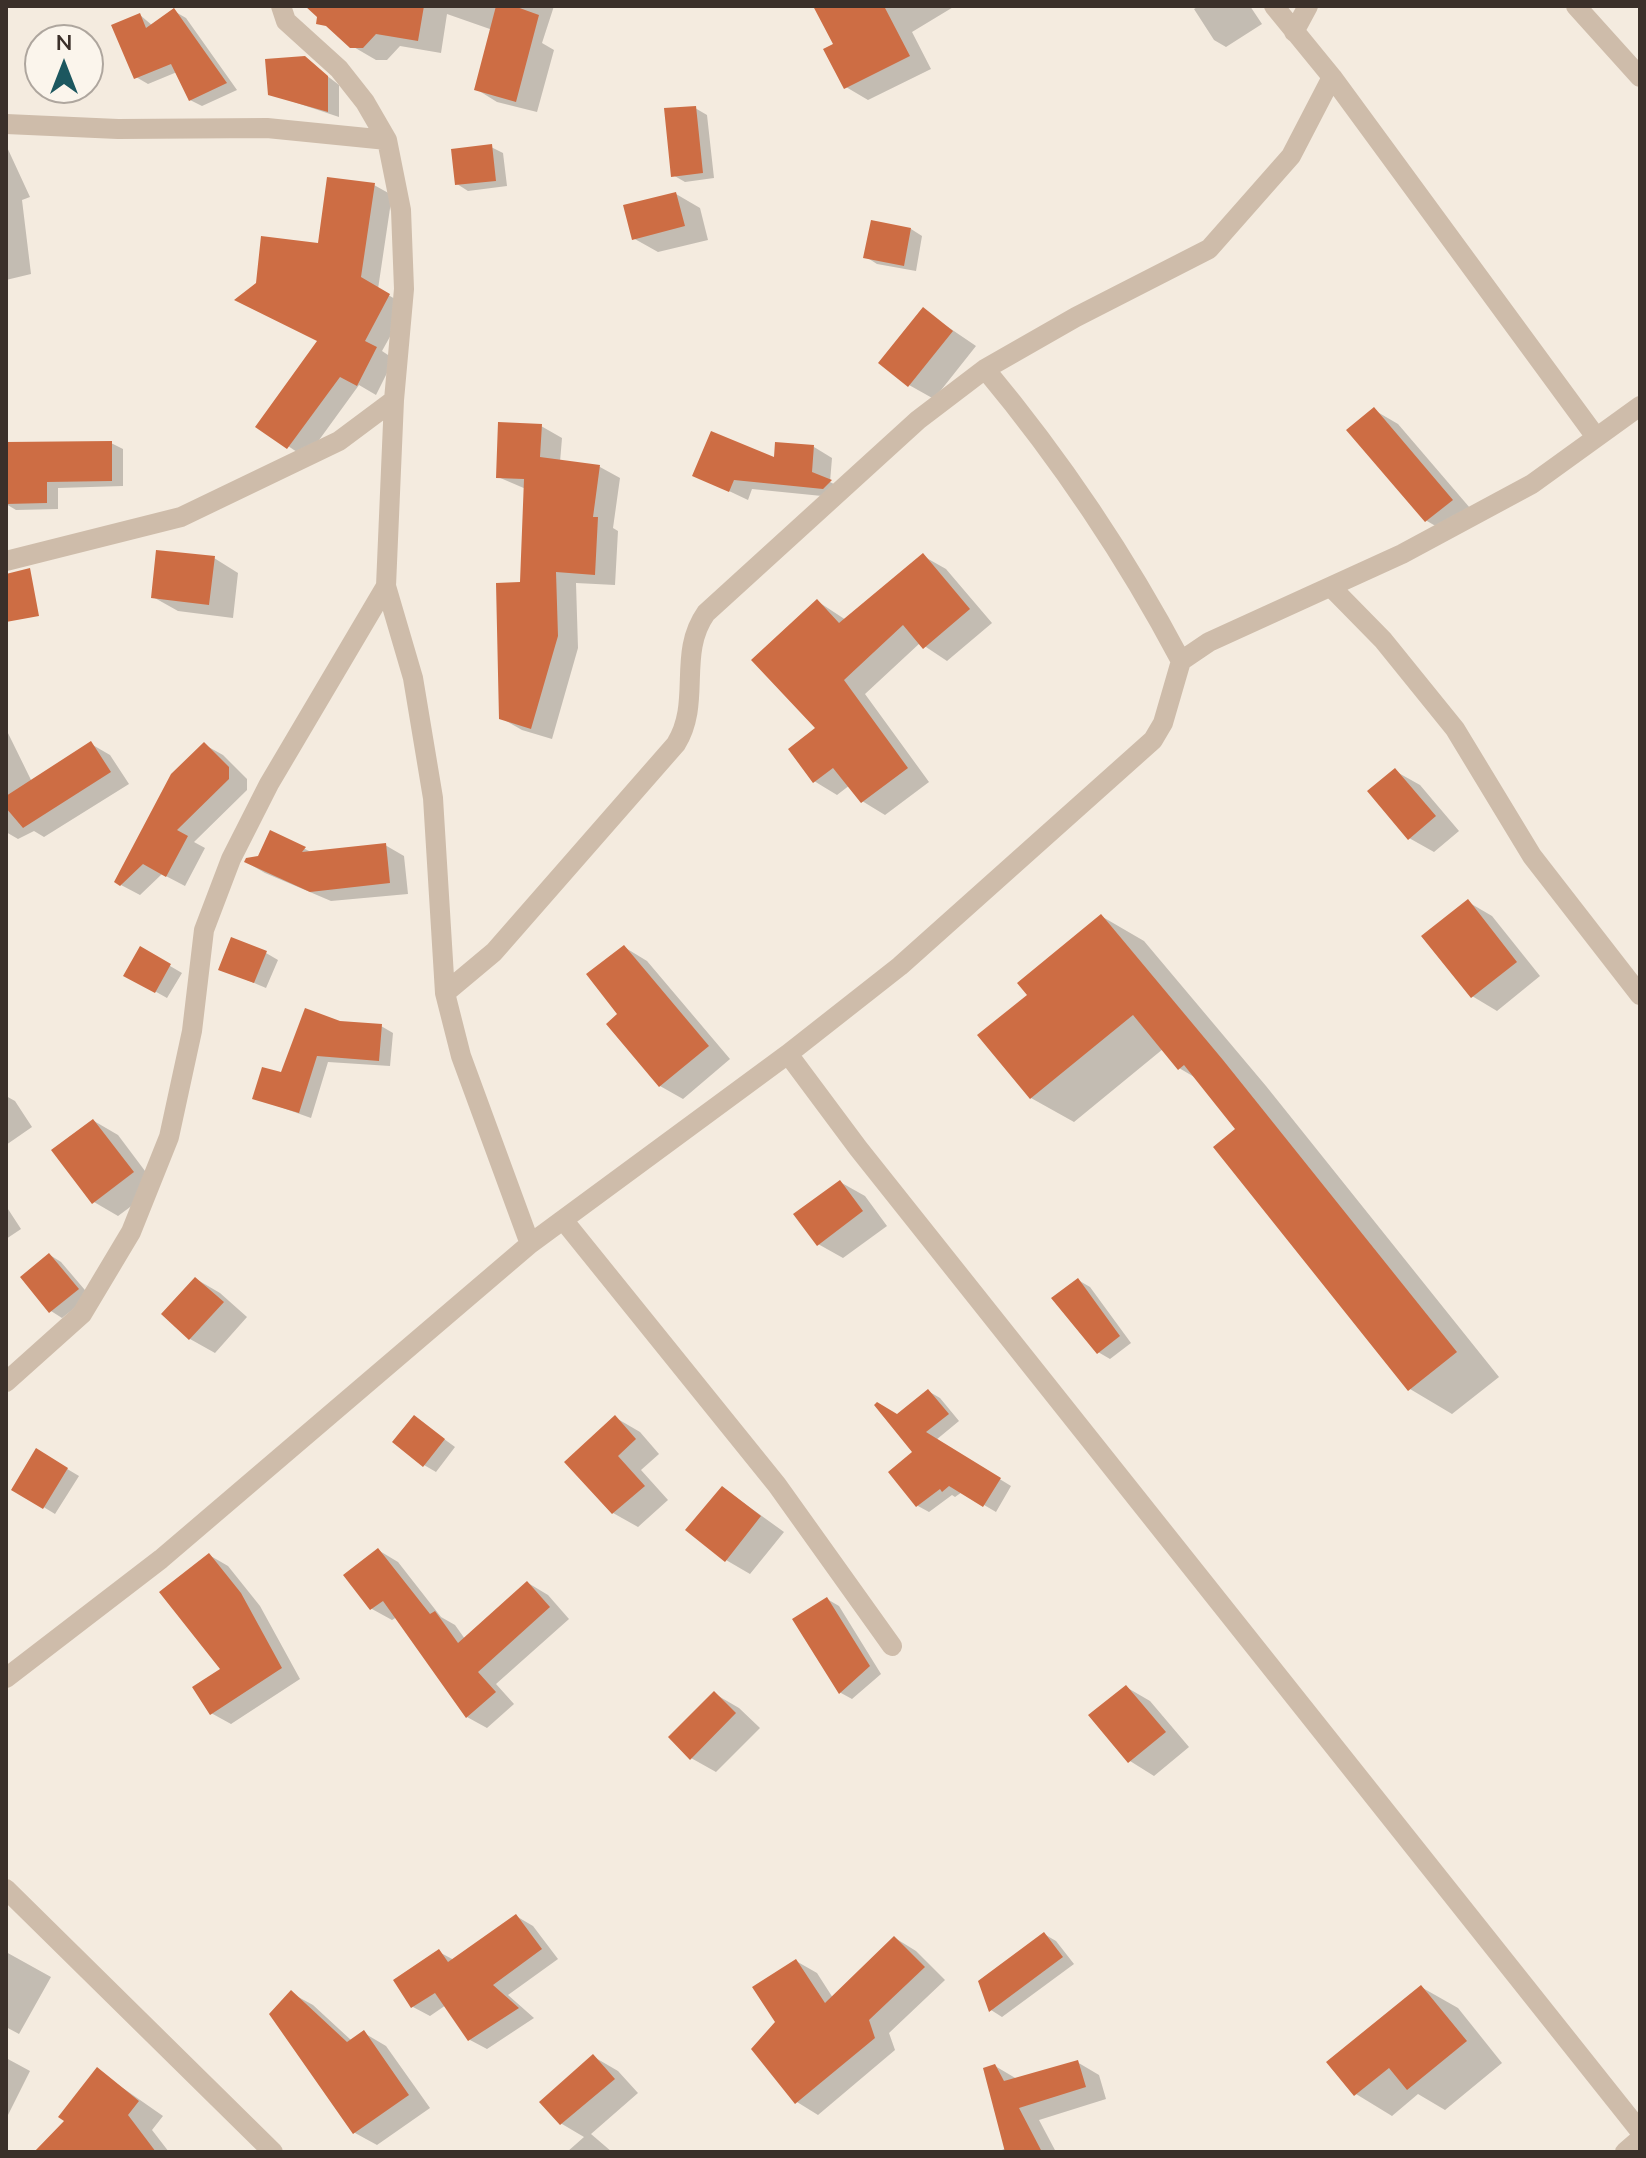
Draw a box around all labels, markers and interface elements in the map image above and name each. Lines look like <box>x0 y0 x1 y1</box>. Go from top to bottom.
north arrow <box>24 24 104 104</box>
text: N <box>56 28 72 56</box>

